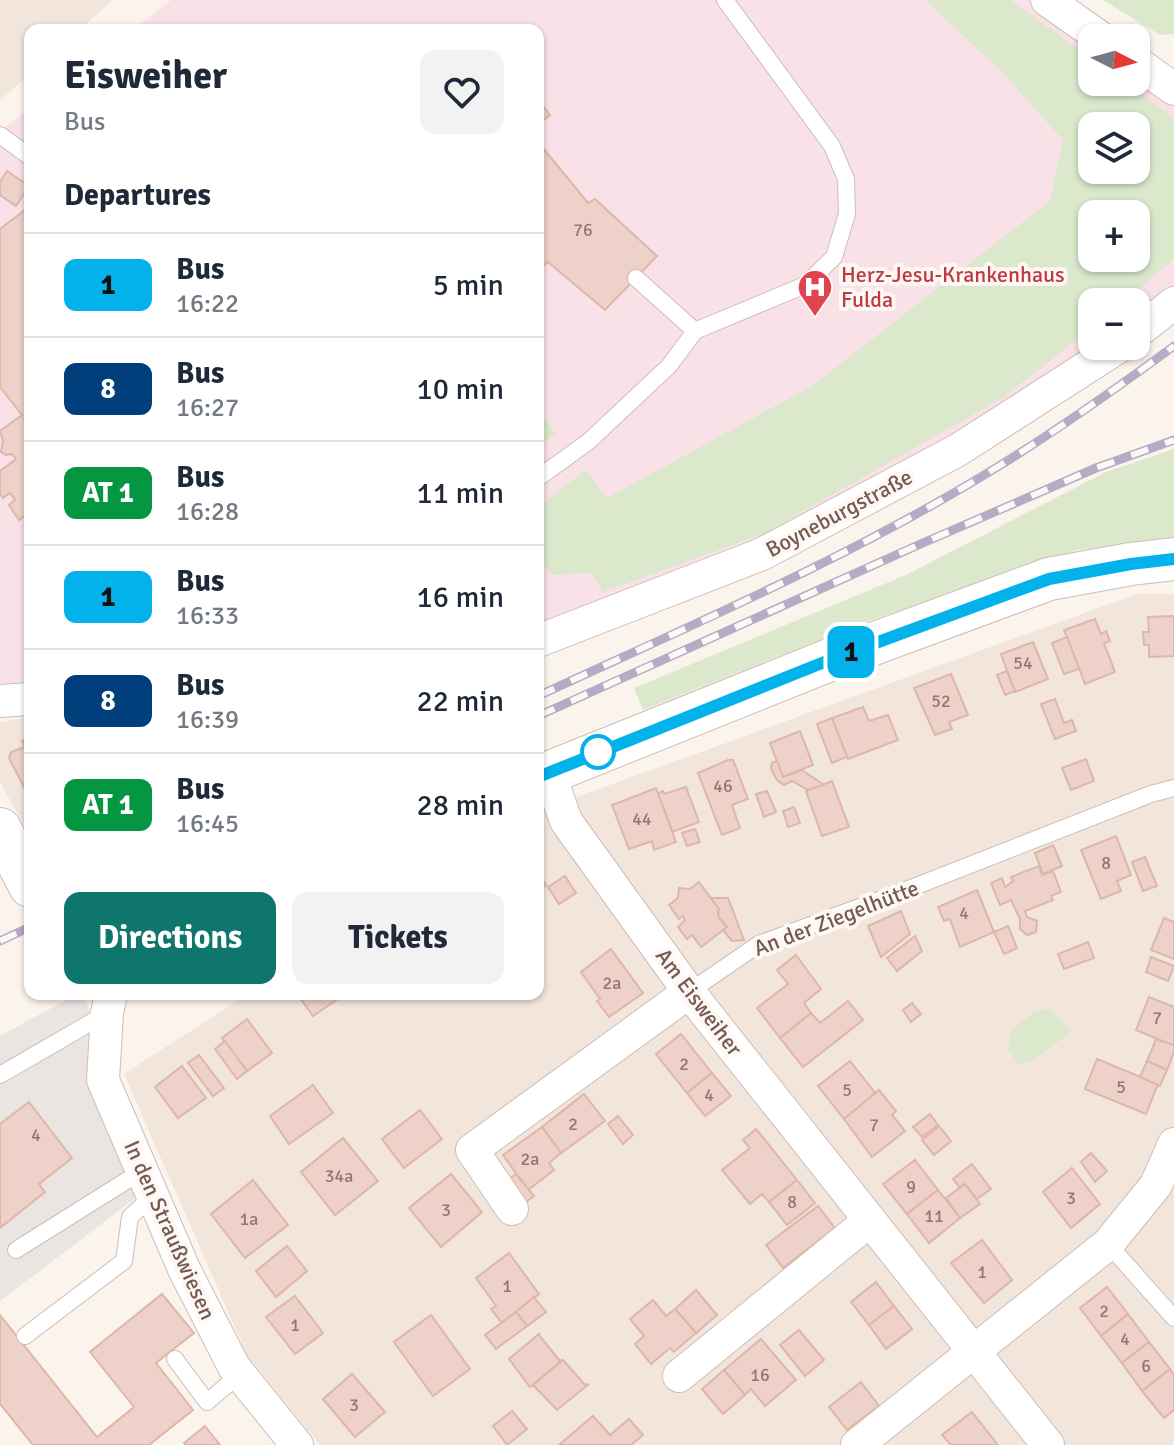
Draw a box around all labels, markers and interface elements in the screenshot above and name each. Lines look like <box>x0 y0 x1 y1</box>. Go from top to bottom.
north arrow <box>1078 24 1150 96</box>
map controls <box>1078 24 1150 360</box>
button: heart <box>420 50 504 134</box>
text: Eisweiher <box>64 52 227 99</box>
text: Bus <box>64 106 105 138</box>
button: layers <box>1078 112 1150 184</box>
text: Departures <box>64 177 211 214</box>
button: + <box>1078 200 1150 272</box>
house number: 76 <box>573 219 593 241</box>
text: Bus <box>176 251 224 288</box>
place label: Herz-Jesu-Krankenhaus Fulda <box>841 261 1065 313</box>
text: 5 min <box>433 267 504 304</box>
text: 1 <box>100 268 116 302</box>
hospital icon: Herz-Jesu-Krankenhaus Fulda <box>796 268 834 318</box>
text: 16:22 <box>176 288 239 320</box>
button: − <box>1078 288 1150 360</box>
text: Bus <box>176 355 224 392</box>
text: 10 min <box>417 371 504 408</box>
text: 8 <box>100 372 116 406</box>
text: 16:27 <box>176 392 239 424</box>
text: Bus <box>176 459 224 496</box>
street label: Boyneburgstraße <box>761 463 917 563</box>
text: 11 min <box>417 475 504 512</box>
text: AT 1 <box>82 476 134 510</box>
text: 16:28 <box>176 496 239 528</box>
text: Bus <box>176 563 224 600</box>
text: 16 min <box>417 579 504 616</box>
text: 1 <box>100 580 116 614</box>
text: 16:33 <box>176 600 239 632</box>
line badge: 1 <box>825 626 877 678</box>
text: 1 <box>843 635 859 669</box>
house number: 54 <box>1013 652 1033 674</box>
text: Bus <box>176 667 224 704</box>
text: 22 min <box>417 683 504 720</box>
text: 8 <box>100 684 116 718</box>
house number: 52 <box>931 690 951 712</box>
text: 16:39 <box>176 704 239 736</box>
unlabelled marker <box>581 735 615 769</box>
text: Bus <box>176 771 224 808</box>
house number: 46 <box>713 775 733 797</box>
text: 28 min <box>417 787 504 824</box>
text: AT 1 <box>82 788 134 822</box>
text: 16:45 <box>176 808 239 840</box>
house number: 44 <box>632 808 652 830</box>
house number: 8 <box>1101 852 1111 874</box>
street label: An der Ziegelhütte <box>750 874 922 962</box>
button: Directions <box>64 892 276 984</box>
button: Tickets <box>292 892 504 984</box>
house number: 4 <box>959 902 969 924</box>
street label: Am Eisweiher <box>650 943 748 1061</box>
house number: 2a <box>603 972 621 994</box>
house number: 7 <box>1152 1007 1162 1029</box>
house number: 2 <box>679 1053 689 1075</box>
house number: 5 <box>1116 1076 1126 1098</box>
house number: 5 <box>842 1079 852 1101</box>
house number: 4 <box>704 1084 714 1106</box>
house number: 2 <box>568 1113 578 1135</box>
house number: 7 <box>869 1114 879 1136</box>
house number: 4 <box>31 1124 41 1146</box>
street label: In den Straußwiesen <box>118 1136 222 1324</box>
house number: 2a <box>521 1148 539 1170</box>
house number: 34a <box>325 1165 353 1187</box>
house number: 9 <box>906 1176 916 1198</box>
house number: 3 <box>1066 1187 1076 1209</box>
house number: 8 <box>787 1191 797 1213</box>
house number: 3 <box>441 1199 451 1221</box>
house number: 11 <box>924 1205 944 1227</box>
house number: 1a <box>240 1208 258 1230</box>
house number: 1 <box>977 1261 987 1283</box>
house number: 1 <box>502 1275 512 1297</box>
house number: 2 <box>1099 1300 1109 1322</box>
house number: 1 <box>290 1314 300 1336</box>
house number: 4 <box>1120 1328 1130 1350</box>
house number: 6 <box>1141 1355 1151 1377</box>
house number: 16 <box>750 1364 770 1386</box>
house number: 3 <box>349 1394 359 1416</box>

